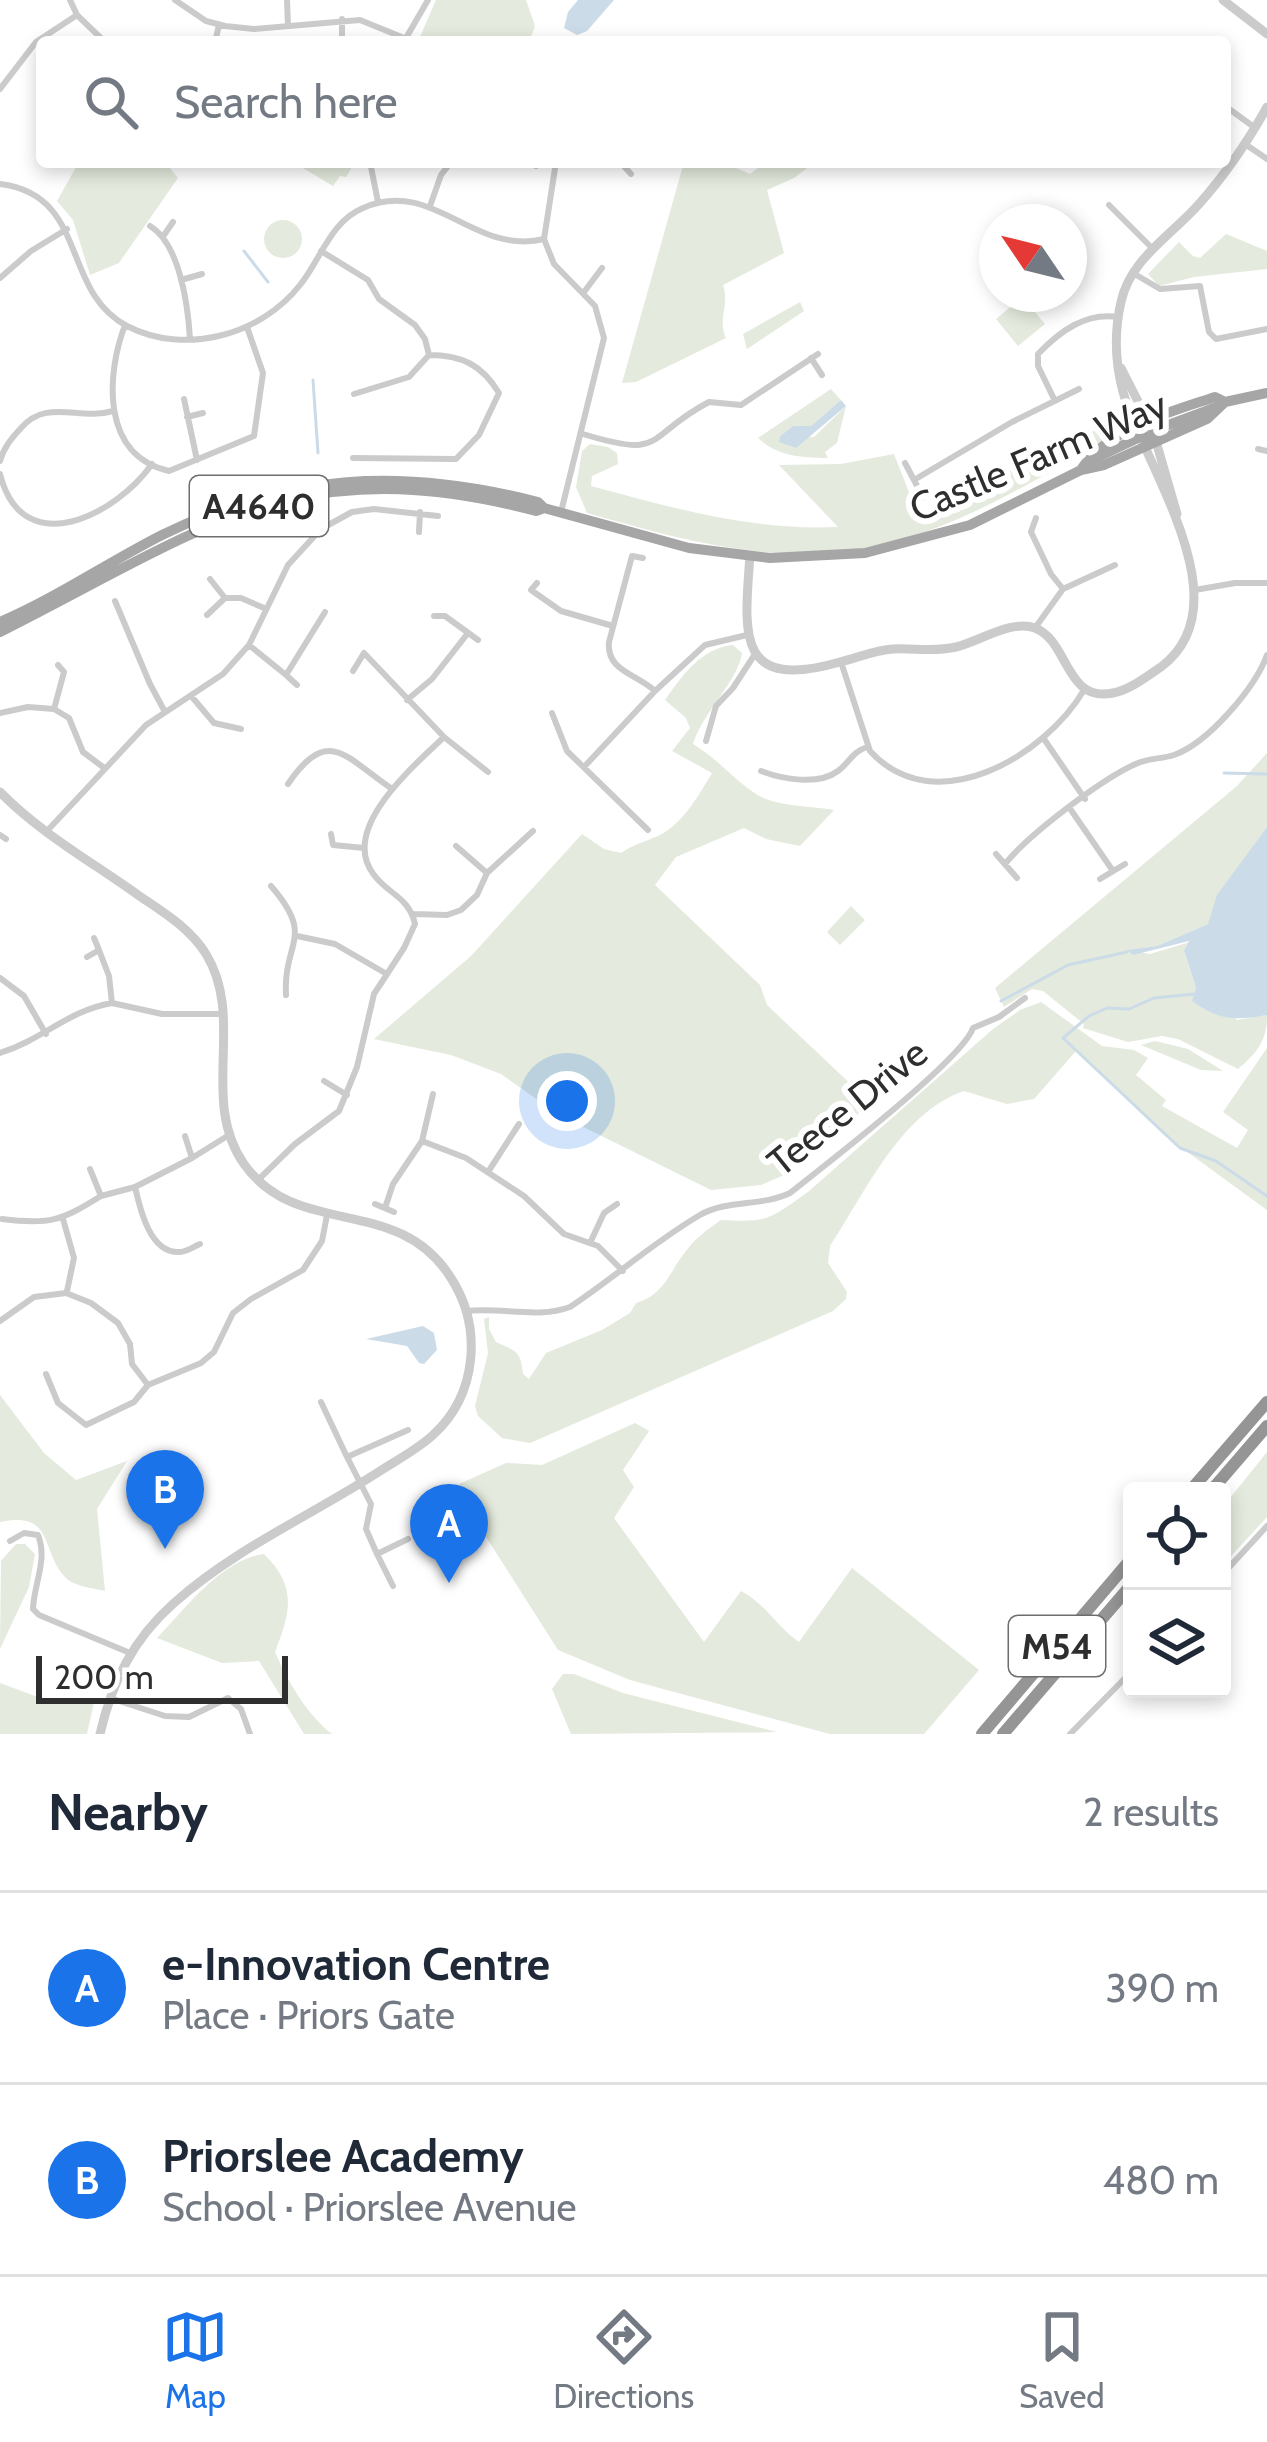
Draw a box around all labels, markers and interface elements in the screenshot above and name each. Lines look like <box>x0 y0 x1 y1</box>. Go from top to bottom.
search box <box>36 36 1231 168</box>
icon: search <box>78 69 144 135</box>
text: Search here <box>174 75 398 129</box>
north arrow <box>979 204 1087 312</box>
street label: Castle Farm Way <box>902 380 1174 532</box>
road number: A4640 <box>190 476 328 536</box>
street label: Teece Drive <box>758 1028 936 1186</box>
your location <box>537 1071 597 1131</box>
pin: B <box>126 1450 204 1549</box>
map controls <box>1123 1482 1231 1698</box>
button: locate <box>1123 1482 1231 1590</box>
pin: A <box>410 1484 488 1583</box>
button: layers <box>1123 1590 1231 1698</box>
road number: M54 <box>1009 1616 1105 1676</box>
scale bar <box>36 1650 288 1703</box>
text: 200 m <box>54 1657 154 1697</box>
text: Nearby <box>48 1781 208 1843</box>
text: 2 results <box>1083 1788 1219 1836</box>
text: e-Innovation Centre <box>162 1937 550 1991</box>
text: A <box>75 1964 99 2012</box>
text: 390 m <box>1106 1964 1219 2012</box>
text: Place · Priors Gate <box>162 1991 455 2039</box>
text: Priorslee Academy <box>162 2129 524 2183</box>
text: B <box>75 2156 99 2204</box>
text: 480 m <box>1103 2156 1219 2204</box>
text: School · Priorslee Avenue <box>162 2183 576 2231</box>
tab: Map <box>162 2304 228 2416</box>
tab: Directions <box>553 2304 694 2416</box>
tab: Saved <box>1019 2304 1105 2416</box>

